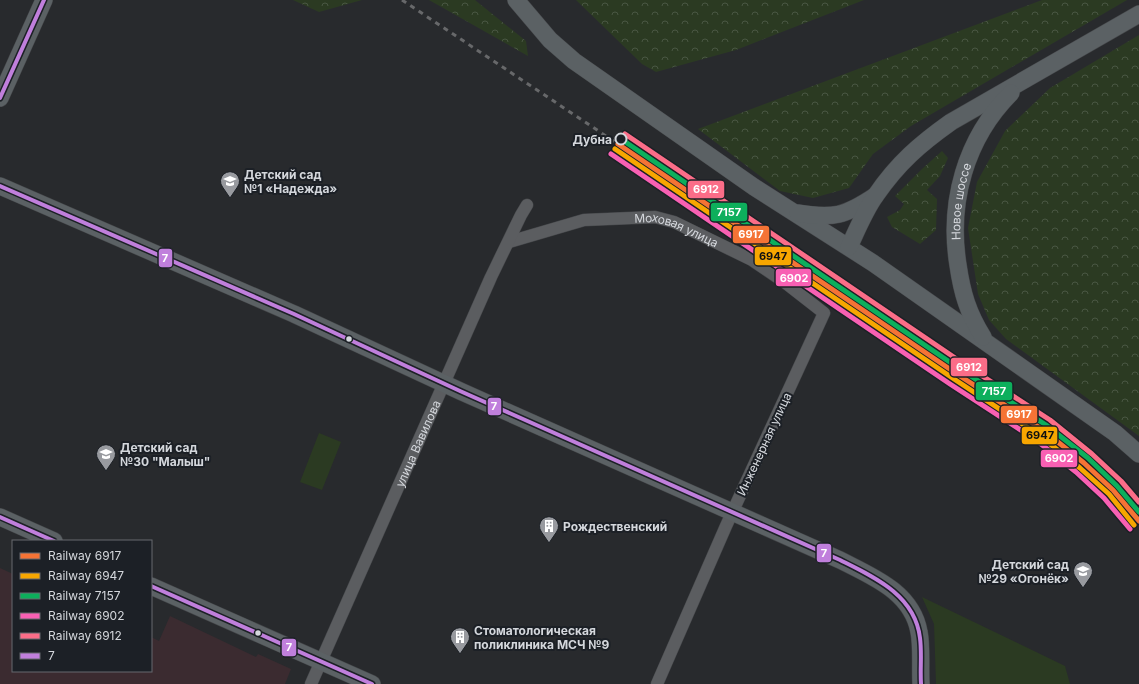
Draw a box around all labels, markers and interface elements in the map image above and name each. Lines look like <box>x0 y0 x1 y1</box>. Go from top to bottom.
place label: Дубна <box>573 132 612 147</box>
marker: Дубна <box>614 132 628 146</box>
street label: Новое шоссе <box>948 161 974 240</box>
place label: Детский сад №1 «Надежда» <box>244 167 337 196</box>
school or university icon: Детский сад №1 «Надежда» <box>219 170 241 198</box>
line badge: 6912 <box>687 180 725 199</box>
text: 6912 <box>693 182 719 196</box>
line badge: 7157 <box>710 202 748 222</box>
text: 7157 <box>717 205 741 219</box>
street label: Моховая улица <box>634 209 721 250</box>
line badge: 6917 <box>732 225 770 244</box>
text: 6917 <box>738 227 764 241</box>
line badge: 6947 <box>754 246 792 266</box>
line badge: 7 <box>158 248 173 268</box>
text: 6947 <box>759 249 787 263</box>
text: 7 <box>162 251 168 265</box>
line badge: 6902 <box>775 268 812 287</box>
text: 6902 <box>780 271 808 285</box>
unlabelled marker <box>344 334 354 344</box>
line badge: 6912 <box>950 357 988 377</box>
text: 6912 <box>956 360 982 374</box>
line badge: 7157 <box>975 381 1013 401</box>
text: 7157 <box>982 384 1006 398</box>
street label: Инженерная улица <box>734 390 794 498</box>
line badge: 7 <box>487 397 502 416</box>
street label: улица Вавилова <box>392 398 443 489</box>
text: 7 <box>491 399 497 413</box>
line badge: 6917 <box>1000 405 1038 424</box>
text: 6917 <box>1006 407 1032 421</box>
line badge: 6947 <box>1021 426 1058 445</box>
text: 6947 <box>1026 428 1054 442</box>
place label: Детский сад №30 "Малыш" <box>120 440 210 469</box>
school or university icon: Детский сад №30 "Малыш" <box>95 443 117 471</box>
line badge: 6902 <box>1040 449 1078 468</box>
text: 6902 <box>1045 451 1073 465</box>
building icon: Рождественский <box>538 515 560 543</box>
place label: Рождественский <box>563 519 667 534</box>
legend <box>12 540 152 672</box>
line badge: 7 <box>816 543 832 563</box>
text: 7 <box>821 546 827 560</box>
text: Railway 6917 <box>48 548 121 563</box>
place label: Детский сад №29 «Огонёк» <box>978 557 1069 586</box>
school or university icon: Детский сад №29 «Огонёк» <box>1072 560 1094 588</box>
text: Railway 6947 <box>48 568 124 583</box>
text: Railway 7157 <box>48 588 121 603</box>
text: Railway 6902 <box>48 608 125 623</box>
place label: Стоматологическая поликлиника МСЧ №9 <box>474 623 610 652</box>
building icon: Стоматологическая поликлиника МСЧ №9 <box>449 626 471 654</box>
text: Railway 6912 <box>48 628 122 643</box>
unlabelled marker <box>253 628 263 638</box>
line badge: 7 <box>281 638 297 657</box>
text: 7 <box>286 640 292 654</box>
text: 7 <box>48 648 55 663</box>

